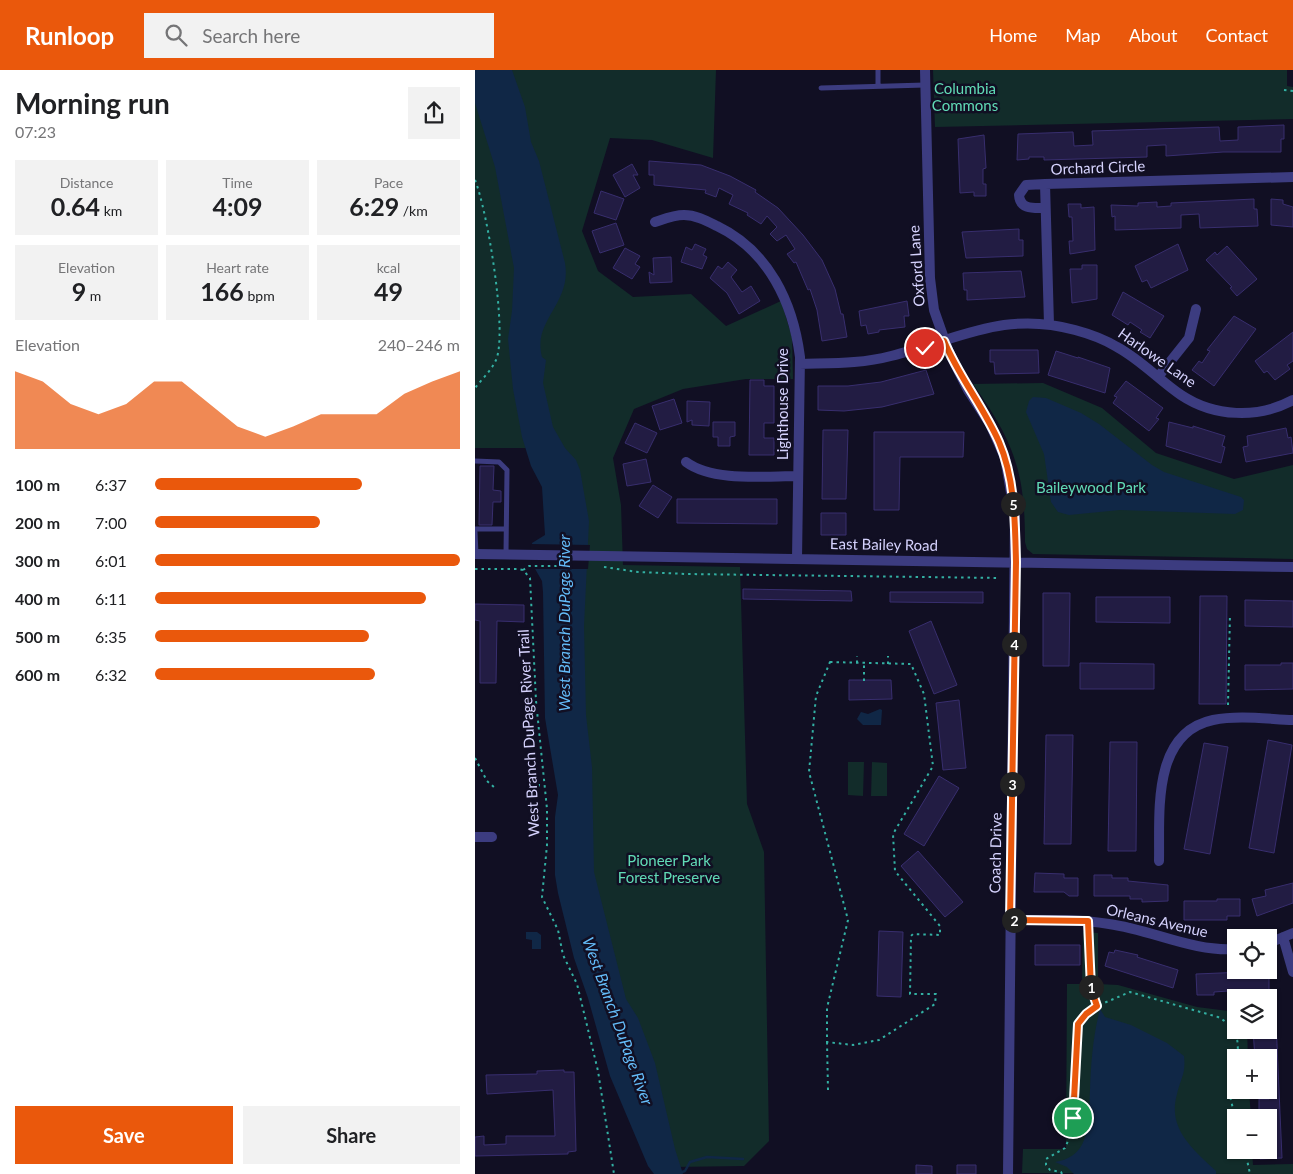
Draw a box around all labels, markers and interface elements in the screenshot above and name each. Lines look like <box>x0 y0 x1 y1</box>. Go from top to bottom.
search box <box>144 13 494 58</box>
text: Runloop <box>25 21 114 50</box>
icon: search <box>162 21 190 49</box>
text: Search here <box>202 24 300 47</box>
text: Home <box>989 24 1037 46</box>
text: Map <box>1065 24 1101 46</box>
text: About <box>1129 24 1178 46</box>
text: Contact <box>1206 24 1268 46</box>
park label: Columbia Commons <box>932 79 998 114</box>
text: Morning run <box>15 86 170 120</box>
button: share <box>408 87 460 139</box>
text: 07:23 <box>15 122 56 141</box>
street label: Orchard Circle <box>1050 156 1146 178</box>
text: Distance <box>60 174 113 191</box>
text: Time <box>222 174 253 191</box>
text: Pace <box>374 174 403 191</box>
text: 0.64 <box>51 191 100 221</box>
text: 4:09 <box>213 191 262 221</box>
text: 6:29 <box>349 191 399 221</box>
text: km <box>100 202 122 219</box>
text: /km <box>399 202 428 219</box>
street label: Oxford Lane <box>904 225 928 307</box>
text: Elevation <box>58 259 115 276</box>
text: Heart rate <box>206 259 269 276</box>
text: kcal <box>377 259 400 276</box>
text: 9 <box>72 276 86 306</box>
text: 166 <box>200 276 244 306</box>
text: 49 <box>374 276 403 306</box>
text: m <box>86 287 101 304</box>
text: bpm <box>244 287 275 304</box>
street label: Harlowe Lane <box>1115 324 1200 391</box>
pin <box>904 327 946 369</box>
icon: check <box>911 334 939 362</box>
text: Elevation <box>15 335 80 354</box>
text: 240–246 m <box>378 335 460 354</box>
street label: Lighthouse Drive <box>773 348 791 460</box>
text: 100 m <box>15 475 60 494</box>
text: 6:37 <box>95 475 127 494</box>
park label: Baileywood Park <box>1036 478 1146 496</box>
pin: 5 <box>1001 492 1025 516</box>
text: 5 <box>1009 496 1018 513</box>
text: 200 m <box>15 513 60 532</box>
text: 7:00 <box>95 513 127 532</box>
water label: West Branch DuPage River <box>554 534 573 712</box>
street label: East Bailey Road <box>830 534 938 554</box>
text: 300 m <box>15 551 60 570</box>
text: 6:01 <box>95 551 127 570</box>
text: 400 m <box>15 589 60 608</box>
text: 6:11 <box>95 589 127 608</box>
text: 500 m <box>15 627 60 646</box>
text: 6:35 <box>95 627 127 646</box>
street label: West Branch DuPage River Trail <box>514 629 542 837</box>
pin: 4 <box>1001 632 1027 656</box>
text: 4 <box>1010 636 1019 653</box>
text: 600 m <box>15 665 60 684</box>
text: 6:32 <box>95 665 127 684</box>
pin: 3 <box>999 772 1025 796</box>
text: 3 <box>1008 776 1017 793</box>
street label: Coach Drive <box>985 812 1005 894</box>
park label: Pioneer Park Forest Preserve <box>618 851 720 886</box>
street label: Orleans Avenue <box>1104 900 1210 941</box>
pin: 2 <box>1001 908 1027 932</box>
text: 2 <box>1010 912 1019 929</box>
map controls <box>1227 929 1277 1159</box>
button: locate <box>1227 929 1277 979</box>
water label: West Branch DuPage River <box>579 934 658 1108</box>
pin: 1 <box>1079 974 1103 1000</box>
text: 1 <box>1087 979 1096 996</box>
button: layers <box>1227 989 1277 1039</box>
button: + <box>1227 1049 1277 1099</box>
pin <box>1052 1097 1094 1139</box>
icon: arrive <box>1059 1104 1087 1132</box>
button: Save <box>15 1106 233 1164</box>
button: Share <box>243 1106 460 1164</box>
button: − <box>1227 1109 1277 1159</box>

